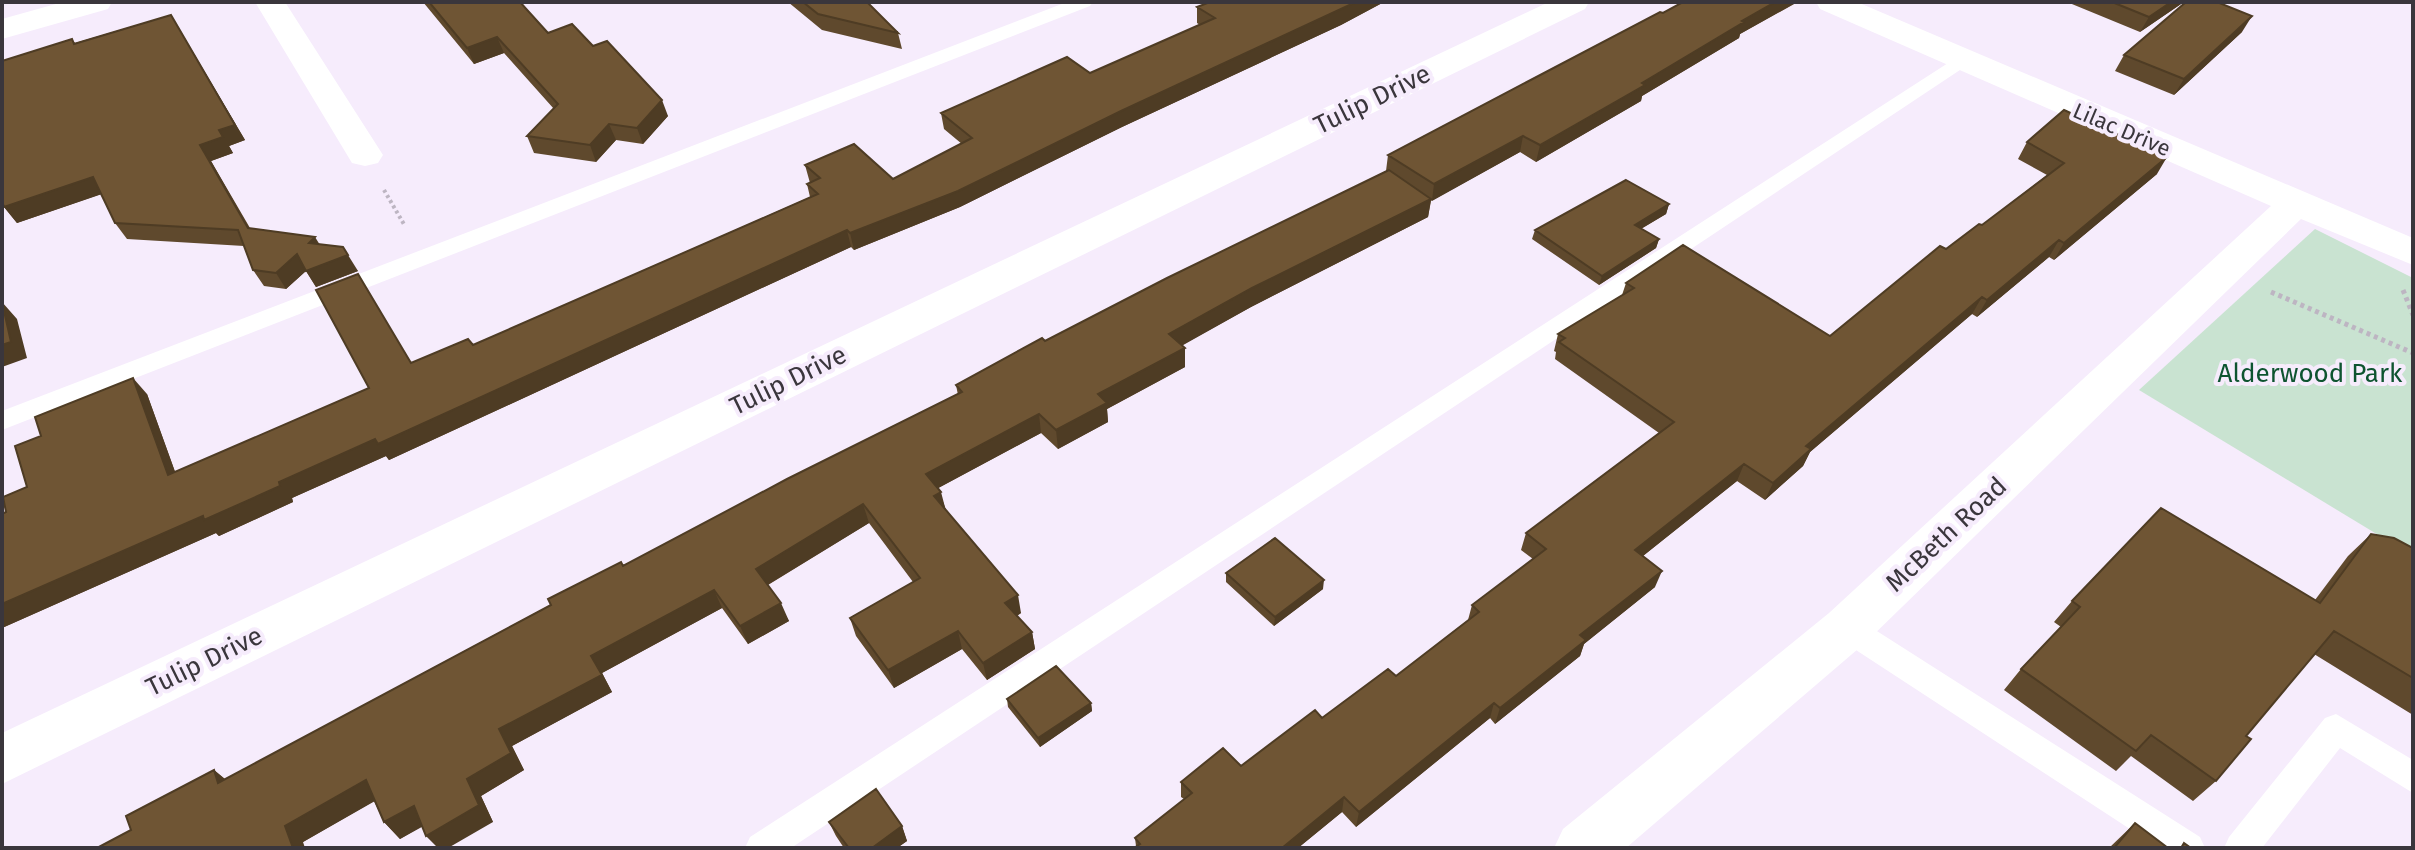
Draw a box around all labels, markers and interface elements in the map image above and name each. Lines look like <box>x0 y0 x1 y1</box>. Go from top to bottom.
street label: Tulip Drive <box>1309 58 1436 141</box>
street label: Lilac Drive <box>2069 97 2175 162</box>
street label: Tulip Drive <box>725 339 852 422</box>
park label: Alderwood Park <box>2218 358 2403 389</box>
street label: McBeth Road <box>1879 470 2013 598</box>
street label: Tulip Drive <box>141 620 268 703</box>

